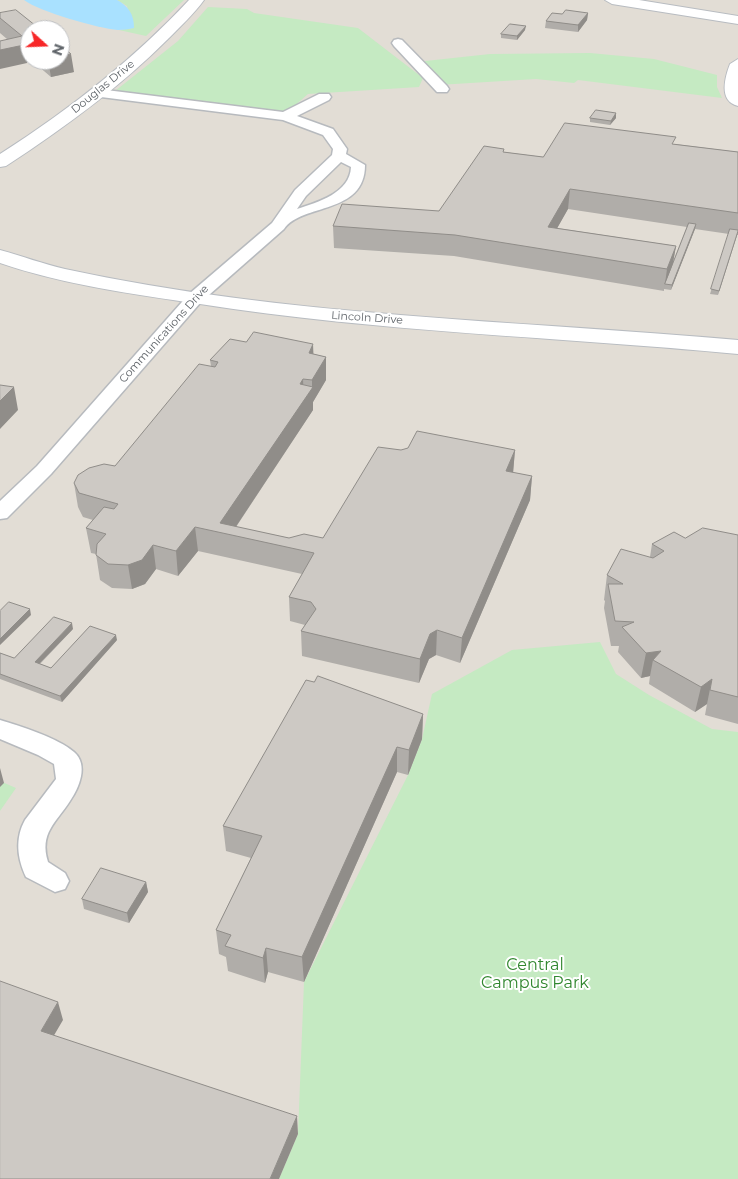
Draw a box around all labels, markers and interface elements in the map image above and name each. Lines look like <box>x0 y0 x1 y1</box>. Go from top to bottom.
north arrow <box>20 20 70 70</box>
text: N <box>48 41 69 58</box>
street label: Douglas Drive <box>69 58 137 116</box>
street label: Communications Drive <box>117 282 211 386</box>
street label: Lincoln Drive <box>331 309 403 327</box>
park label: Central Campus Park <box>481 955 589 993</box>

